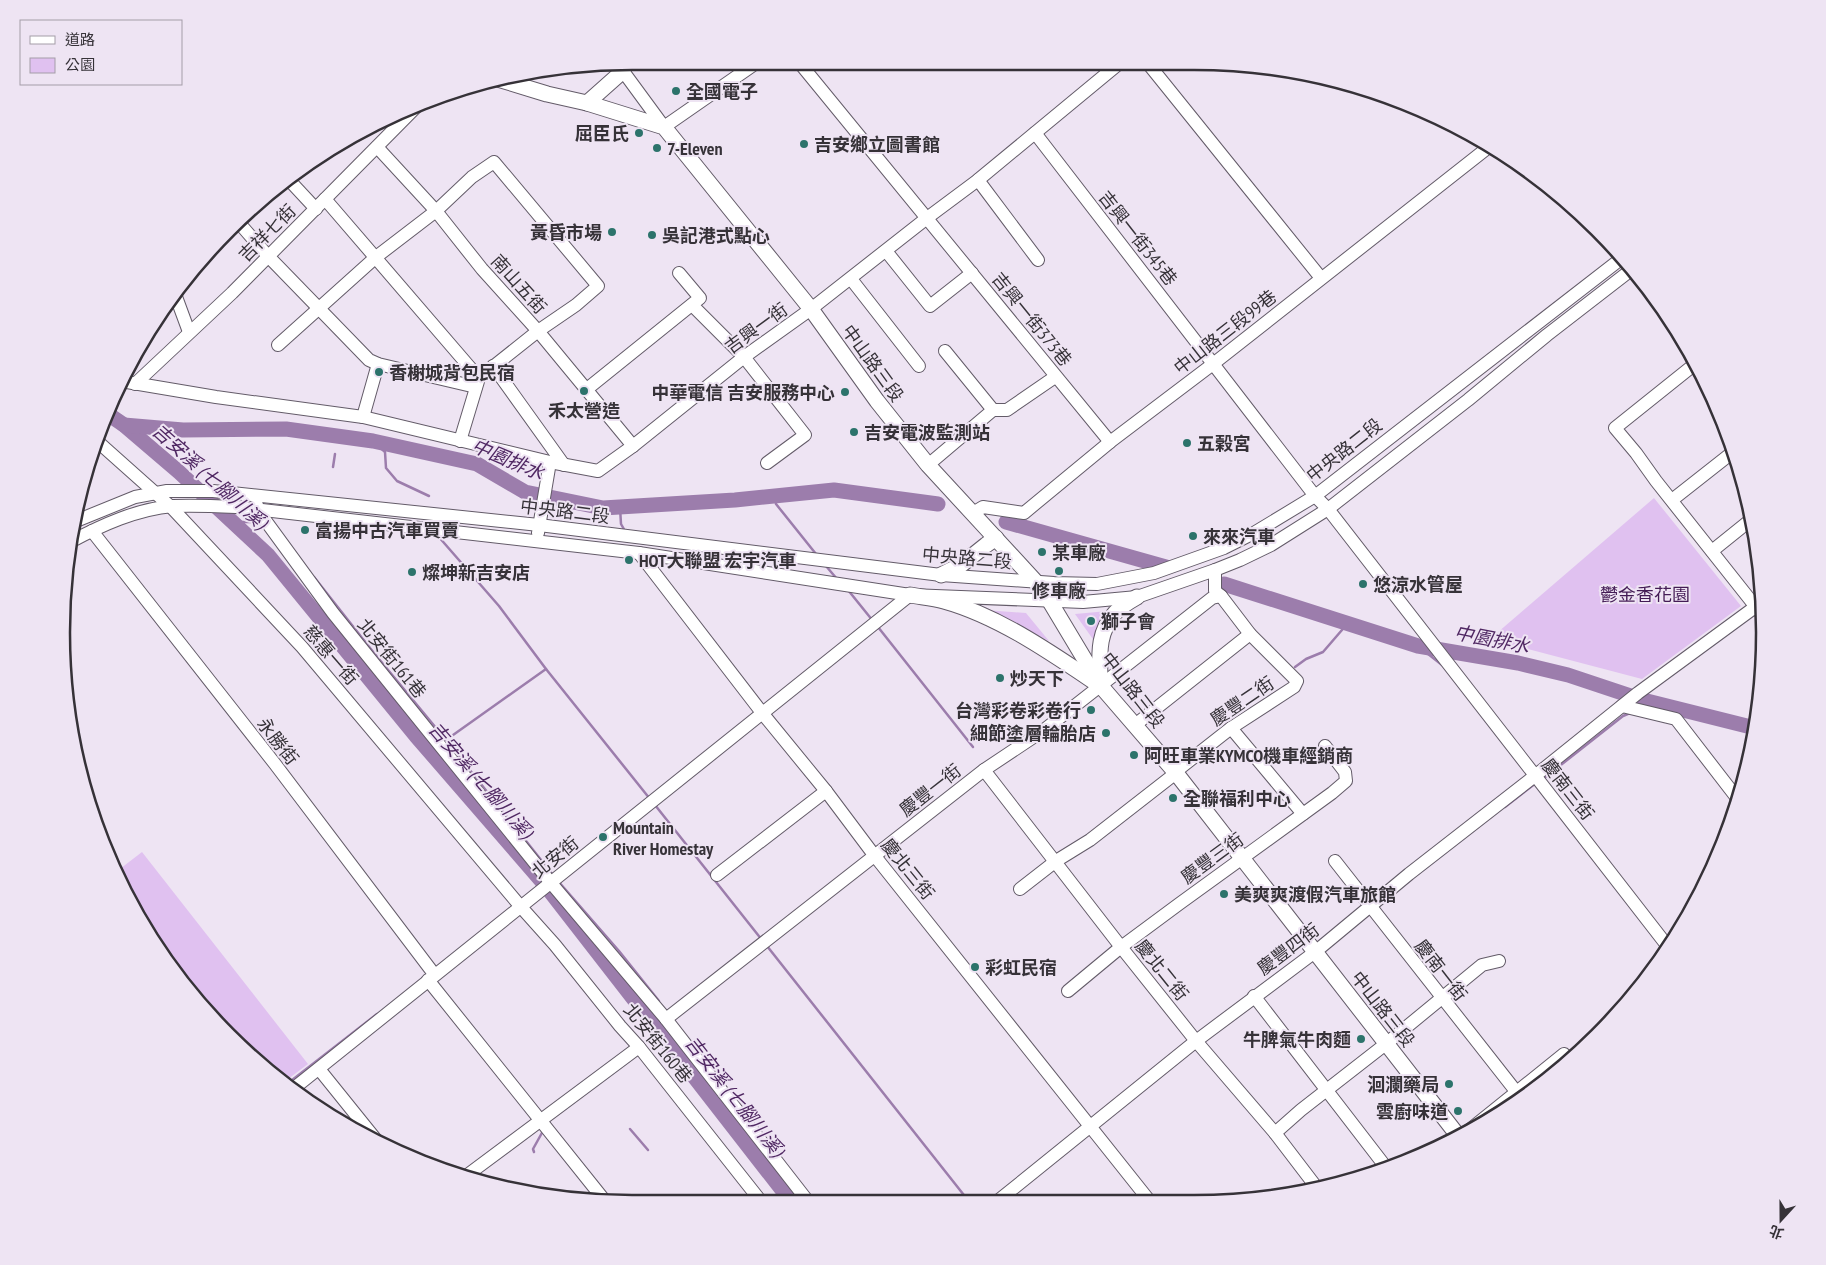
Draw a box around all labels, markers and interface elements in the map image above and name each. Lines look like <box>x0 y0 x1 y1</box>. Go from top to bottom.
legend <box>20 20 182 85</box>
text: 道路 <box>65 30 95 49</box>
text: 公園 <box>65 55 95 74</box>
place label: 全國電子 <box>686 80 758 103</box>
marker: 全國電子 <box>670 85 682 97</box>
place label: 屈臣氏 <box>575 122 629 145</box>
marker: 屈臣氏 <box>633 127 645 139</box>
place label: 吉安鄉立圖書館 <box>814 133 940 156</box>
place label: 7-Eleven <box>667 137 723 160</box>
marker: 吉安鄉立圖書館 <box>798 138 810 150</box>
marker: 7-Eleven <box>651 142 663 154</box>
street label: 吉興一街345巷 <box>1094 186 1182 290</box>
street label: 吉祥七街 <box>233 199 301 267</box>
place label: 黃昏市場 <box>530 221 602 244</box>
place label: 吳記港式點心 <box>662 224 770 247</box>
marker: 黃昏市場 <box>606 226 618 238</box>
marker: 吳記港式點心 <box>646 229 658 241</box>
street label: 南山五街 <box>486 250 552 318</box>
street label: 吉興一街373巷 <box>987 267 1077 371</box>
street label: 中山路三段99巷 <box>1169 285 1281 379</box>
street label: 吉興一街 <box>720 298 792 358</box>
street label: 中山路三段 <box>837 320 909 406</box>
place label: 香榭城背包民宿 <box>389 361 515 384</box>
marker: 香榭城背包民宿 <box>373 366 385 378</box>
place label: 中華電信 吉安服務中心 <box>651 381 835 404</box>
marker: 禾太營造 <box>578 385 590 397</box>
marker: 中華電信 吉安服務中心 <box>839 386 851 398</box>
place label: 禾太營造 <box>548 399 620 422</box>
street label: 中央路二段 <box>1301 413 1387 487</box>
water label: 吉安溪 (七腳川溪) <box>148 418 274 535</box>
place label: 吉安電波監測站 <box>864 421 990 444</box>
marker: 吉安電波監測站 <box>848 426 860 438</box>
place label: 五榖宮 <box>1197 432 1251 455</box>
water label: 中園排水 <box>468 433 549 485</box>
marker: 五榖宮 <box>1181 437 1193 449</box>
street label: 中央路二段 <box>519 494 611 528</box>
place label: 富揚中古汽車買賣 <box>315 519 459 542</box>
marker: 富揚中古汽車買賣 <box>299 524 311 536</box>
place label: 來來汽車 <box>1203 525 1275 548</box>
marker: 來來汽車 <box>1187 530 1199 542</box>
place label: 某車廠 <box>1052 541 1106 564</box>
street label: 中央路二段 <box>921 543 1013 573</box>
marker: 某車廠 <box>1036 546 1048 558</box>
place label: HOT大聯盟 宏宇汽車 <box>639 549 796 572</box>
marker: HOT大聯盟 宏宇汽車 <box>623 554 635 566</box>
place label: 燦坤新吉安店 <box>422 561 530 584</box>
marker: 修車廠 <box>1053 565 1065 577</box>
marker: 燦坤新吉安店 <box>406 566 418 578</box>
place label: 悠涼水管屋 <box>1373 573 1463 596</box>
marker: 悠涼水管屋 <box>1357 578 1369 590</box>
place label: 修車廠 <box>1031 579 1086 602</box>
park label: 鬱金香花園 <box>1600 583 1690 606</box>
place label: 獅子會 <box>1101 610 1156 633</box>
street label: 北安街161巷 <box>353 613 431 703</box>
marker: 獅子會 <box>1085 615 1097 627</box>
street label: 慈惠一街 <box>299 620 363 690</box>
water label: 中園排水 <box>1452 620 1533 658</box>
street label: 中山路三段 <box>1096 647 1170 733</box>
place label: 炒天下 <box>1010 667 1064 690</box>
street label: 慶豐二街 <box>1206 671 1278 731</box>
marker: 炒天下 <box>994 672 1006 684</box>
place label: 台灣彩卷彩卷行 <box>955 699 1081 722</box>
marker: 台灣彩卷彩卷行 <box>1085 704 1097 716</box>
street label: 永勝街 <box>252 713 304 769</box>
water label: 吉安溪 (七腳川溪) <box>424 717 540 845</box>
place label: 細節塗層輪胎店 <box>970 722 1096 745</box>
marker: 細節塗層輪胎店 <box>1100 727 1112 739</box>
place label: 阿旺車業KYMCO機車經銷商 <box>1144 744 1353 767</box>
marker: 阿旺車業KYMCO機車經銷商 <box>1128 749 1140 761</box>
street label: 慶南三街 <box>1537 754 1599 824</box>
street label: 慶豐一街 <box>895 759 965 821</box>
place label: 全聯福利中心 <box>1183 787 1291 810</box>
marker: 全聯福利中心 <box>1167 792 1179 804</box>
place label: Mountain River Homestay <box>613 816 714 860</box>
street label: 慶豐三街 <box>1176 828 1248 888</box>
street label: 北安街 <box>527 831 583 883</box>
marker: Mountain River Homestay <box>597 831 609 843</box>
street label: 慶北三街 <box>876 834 940 904</box>
place label: 美爽爽渡假汽車旅館 <box>1234 883 1396 906</box>
marker: 美爽爽渡假汽車旅館 <box>1218 888 1230 900</box>
street label: 慶豐四街 <box>1252 918 1324 980</box>
street label: 慶北二街 <box>1130 935 1194 1005</box>
street label: 慶南一街 <box>1410 935 1472 1005</box>
place label: 彩虹民宿 <box>985 956 1057 979</box>
marker: 彩虹民宿 <box>969 961 981 973</box>
street label: 中山路三段 <box>1346 966 1420 1052</box>
street label: 北安街160巷 <box>619 998 697 1088</box>
place label: 牛脾氣牛肉麵 <box>1243 1028 1351 1051</box>
water label: 吉安溪 (七腳川溪) <box>681 1031 791 1163</box>
marker: 牛脾氣牛肉麵 <box>1355 1033 1367 1045</box>
place label: 洄瀾藥局 <box>1367 1073 1439 1096</box>
marker: 洄瀾藥局 <box>1443 1078 1455 1090</box>
place label: 雲廚味道 <box>1376 1100 1448 1123</box>
marker: 雲廚味道 <box>1452 1105 1464 1117</box>
north arrow <box>1756 1195 1806 1245</box>
text: 北 <box>1767 1221 1786 1243</box>

